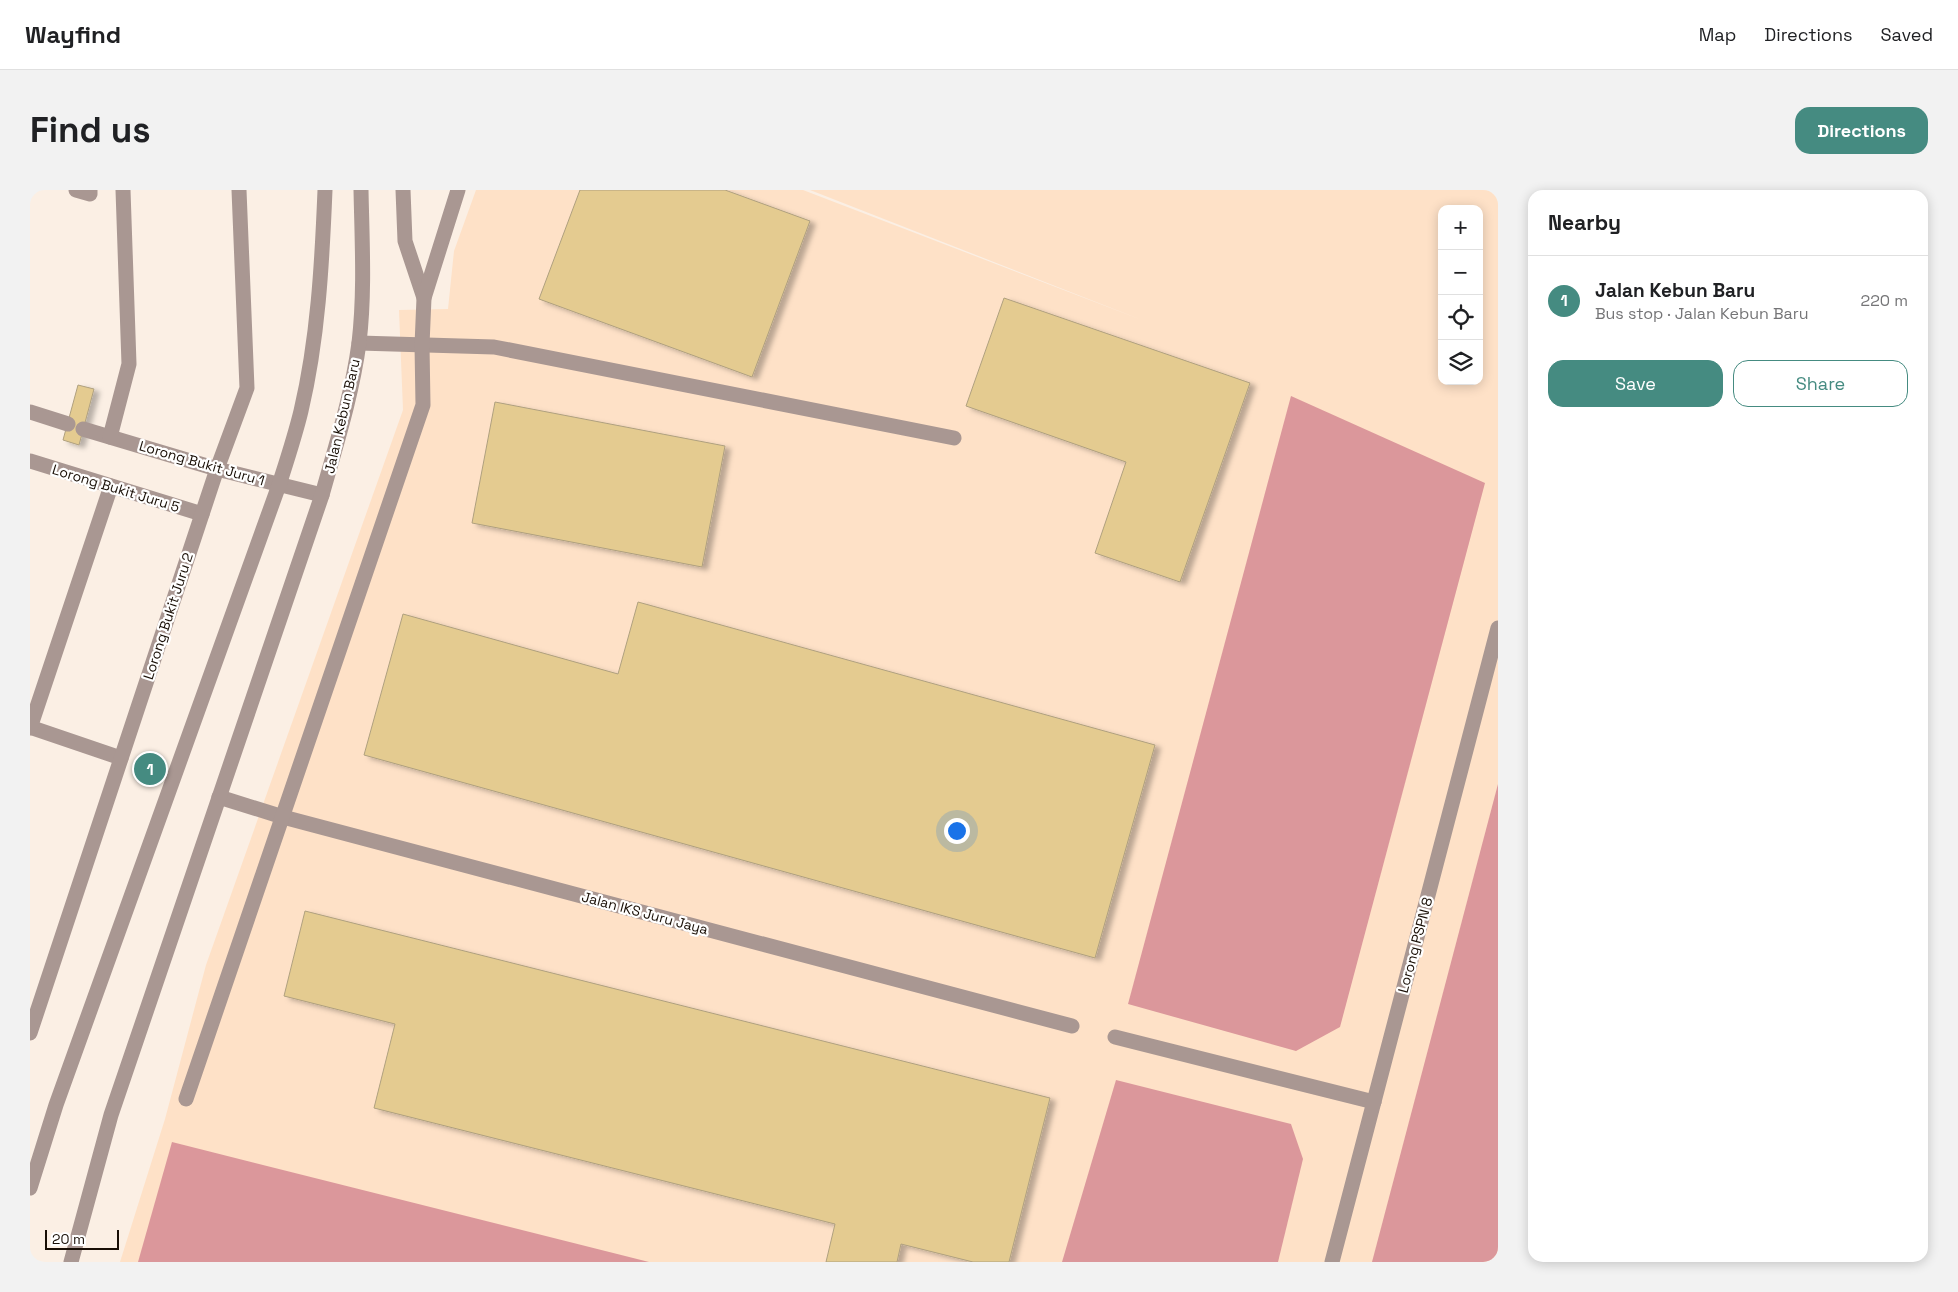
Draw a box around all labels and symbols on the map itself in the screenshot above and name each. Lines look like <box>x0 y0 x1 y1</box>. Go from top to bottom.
street label: Jalan Kebun Baru <box>320 357 364 475</box>
street label: Lorong Bukit Juru 1 <box>137 436 267 490</box>
street label: Lorong Bukit Juru 5 <box>50 460 182 516</box>
street label: Lorong Bukit Juru 2 <box>139 550 197 682</box>
pin: 1 <box>134 750 166 788</box>
your location <box>944 818 970 844</box>
street label: Jalan IKS Juru Jaya <box>580 887 710 939</box>
street label: Lorong PSPN 8 <box>1394 895 1436 995</box>
scale bar <box>45 1227 119 1250</box>

